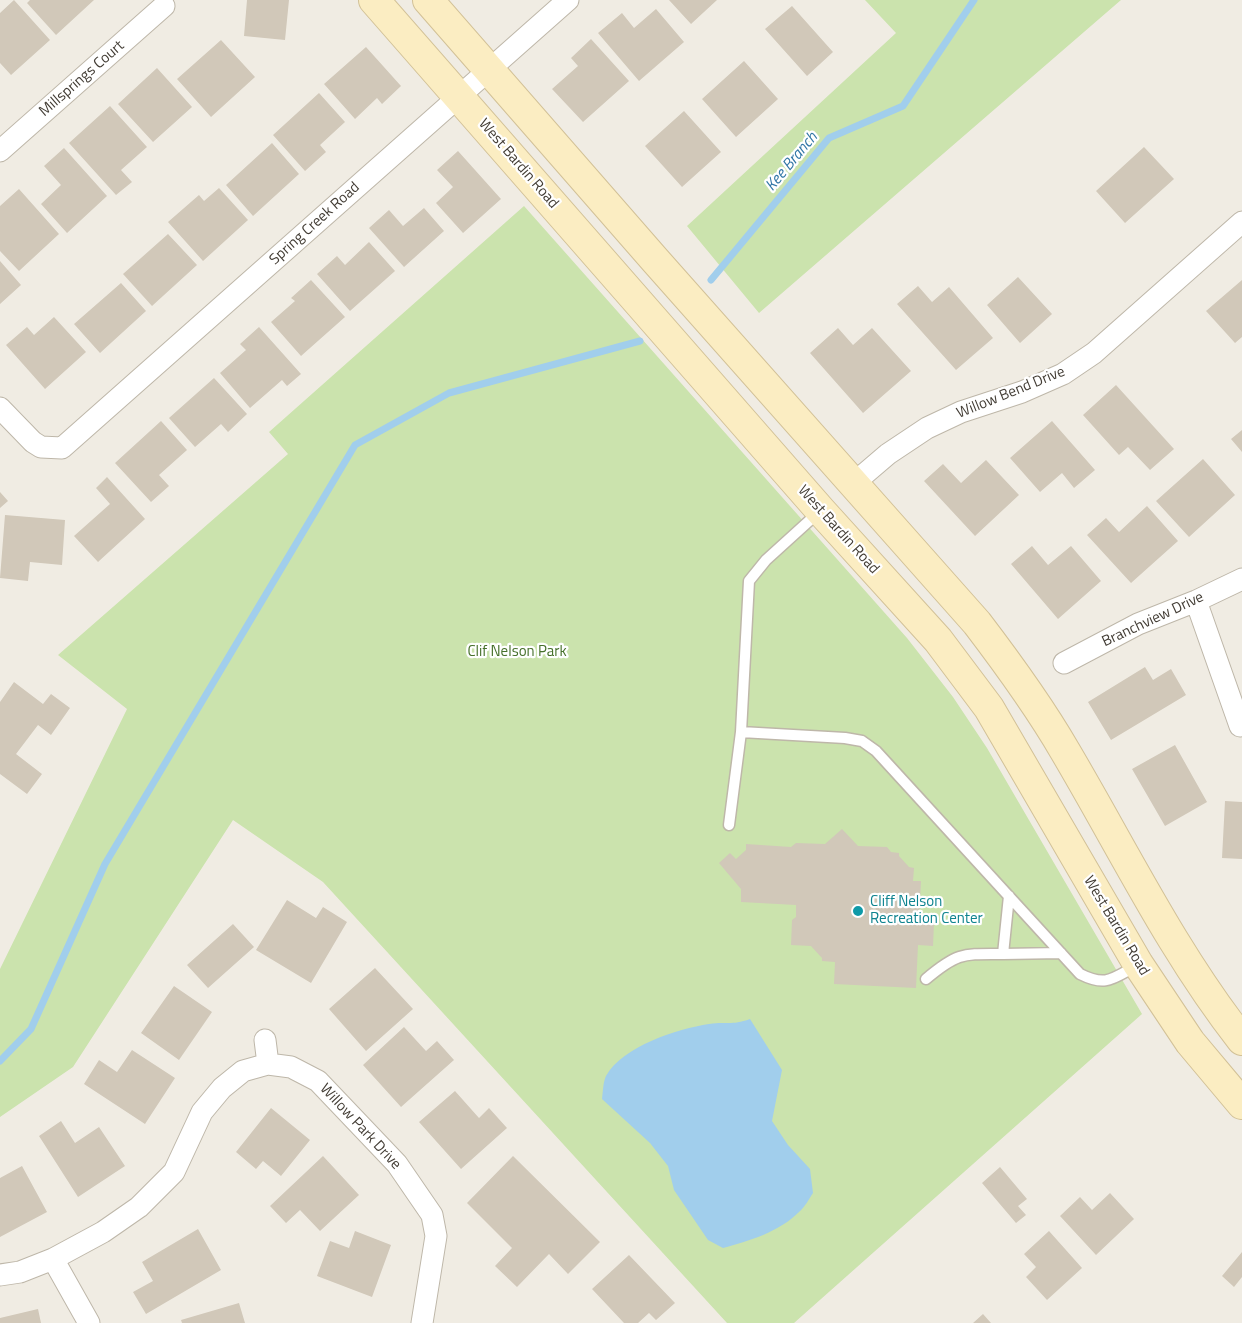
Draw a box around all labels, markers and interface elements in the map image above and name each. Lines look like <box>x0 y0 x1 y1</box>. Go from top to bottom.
street label: Millsprings Court <box>36 37 128 121</box>
street label: West Bardin Road <box>474 115 562 213</box>
water label: Kee Branch <box>762 129 822 195</box>
street label: Spring Creek Road <box>266 179 364 269</box>
street label: Willow Bend Drive <box>954 363 1068 423</box>
street label: West Bardin Road <box>794 482 882 578</box>
street label: Branchview Drive <box>1099 589 1207 651</box>
park label: Clif Nelson Park <box>467 643 567 661</box>
street label: West Bardin Road <box>1079 873 1153 979</box>
place label: Cliff Nelson Recreation Center <box>870 893 983 928</box>
marker: Cliff Nelson Recreation Center <box>851 904 865 918</box>
street label: Willow Park Drive <box>316 1080 404 1174</box>

